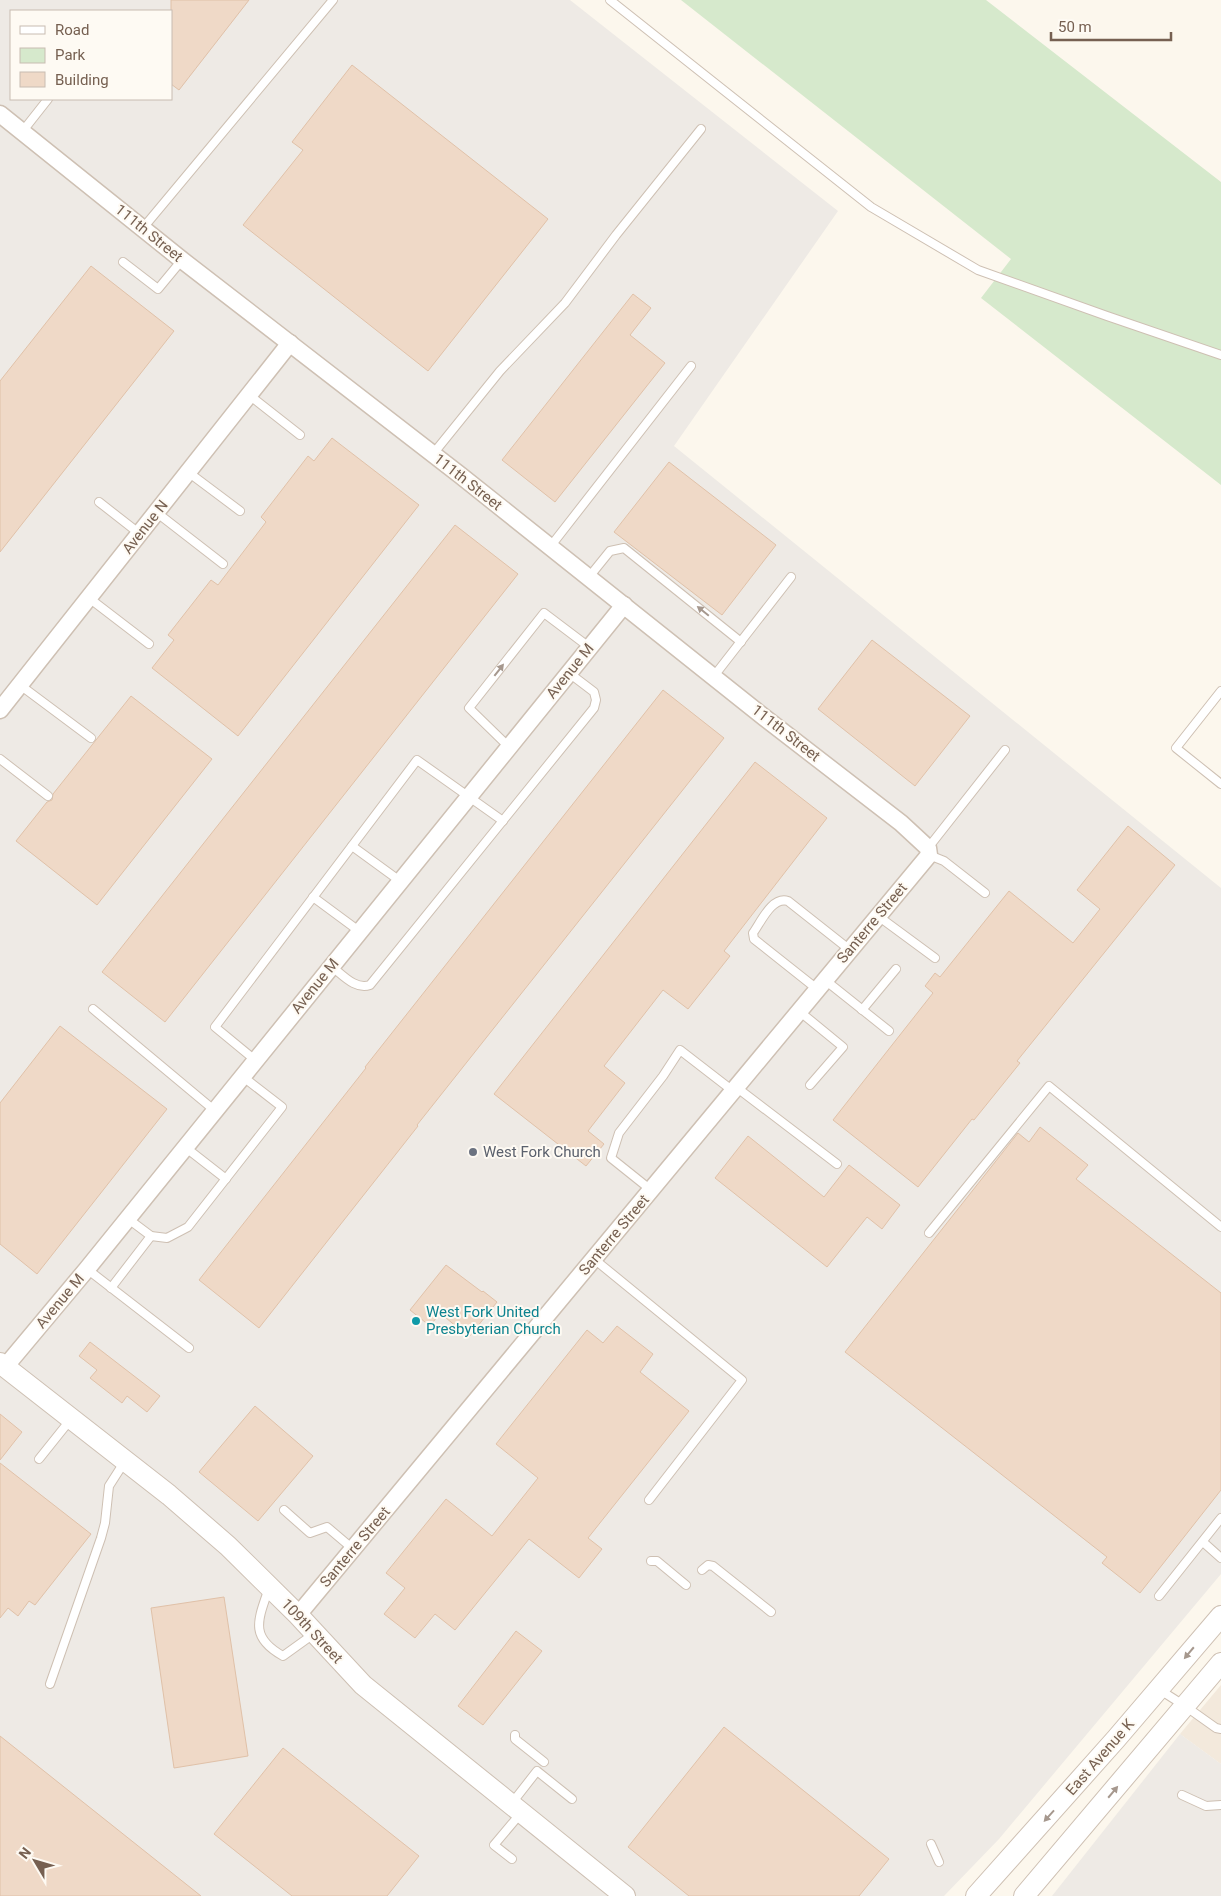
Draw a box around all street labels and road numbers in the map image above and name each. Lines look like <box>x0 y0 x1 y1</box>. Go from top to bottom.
street label: 111th Street <box>112 200 186 266</box>
street label: 111th Street <box>430 450 506 514</box>
street label: Avenue N <box>118 496 172 558</box>
street label: Avenue M <box>542 640 598 702</box>
street label: 111th Street <box>748 701 824 765</box>
street label: Santerre Street <box>833 879 911 967</box>
street label: Avenue M <box>287 955 343 1017</box>
street label: Santerre Street <box>575 1191 653 1279</box>
street label: Avenue M <box>32 1270 88 1332</box>
street label: Santerre Street <box>316 1503 394 1591</box>
street label: 109th Street <box>278 1595 347 1667</box>
street label: East Avenue K <box>1062 1715 1138 1799</box>

